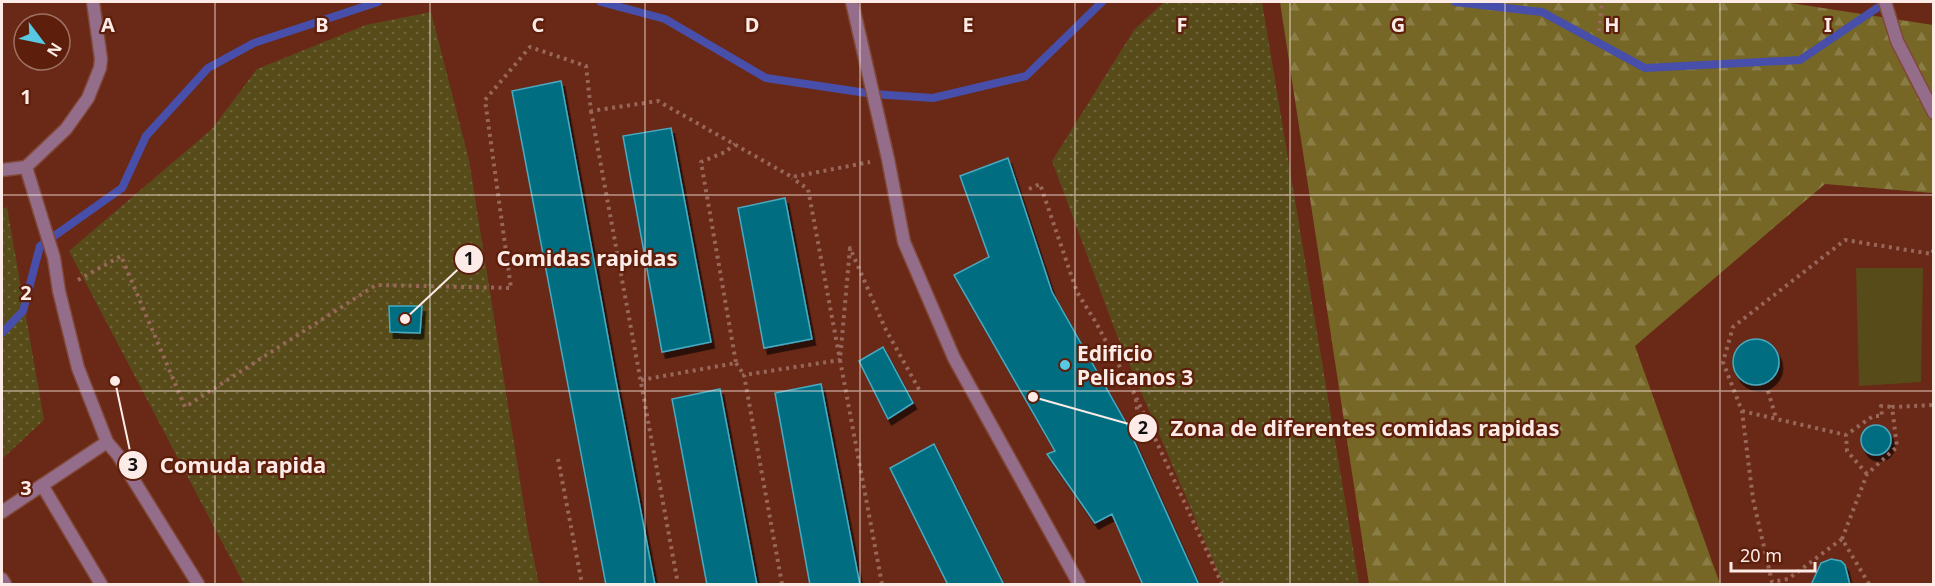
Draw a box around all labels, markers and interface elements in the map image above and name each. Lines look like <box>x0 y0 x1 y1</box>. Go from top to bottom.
text: A <box>101 11 115 38</box>
text: B <box>315 11 329 38</box>
text: C <box>532 11 545 38</box>
text: D <box>745 11 759 38</box>
text: E <box>962 11 974 38</box>
text: F <box>1177 11 1187 38</box>
text: G <box>1391 11 1405 38</box>
text: H <box>1604 11 1620 38</box>
text: I <box>1824 11 1832 38</box>
north arrow <box>12 12 72 72</box>
text: N <box>42 39 67 61</box>
text: 1 <box>20 83 32 110</box>
callout: Comidas rapidas <box>454 239 689 279</box>
text: Comidas rapidas <box>497 242 677 272</box>
text: 1 <box>464 246 474 270</box>
text: 2 <box>20 279 32 306</box>
place label: Edificio Pelicanos 3 <box>1077 339 1193 391</box>
marker: Edificio Pelicanos 3 <box>1058 358 1072 372</box>
callout: Zona de diferentes comidas rapidas <box>1128 408 1571 448</box>
text: Zona de diferentes comidas rapidas <box>1170 412 1560 442</box>
text: 2 <box>1138 415 1148 439</box>
callout: Comuda rapida <box>118 445 338 485</box>
text: Comuda rapida <box>160 449 326 479</box>
text: 3 <box>128 452 138 476</box>
text: 3 <box>20 474 32 501</box>
scale bar <box>1731 535 1815 573</box>
text: 20 m <box>1740 543 1782 567</box>

